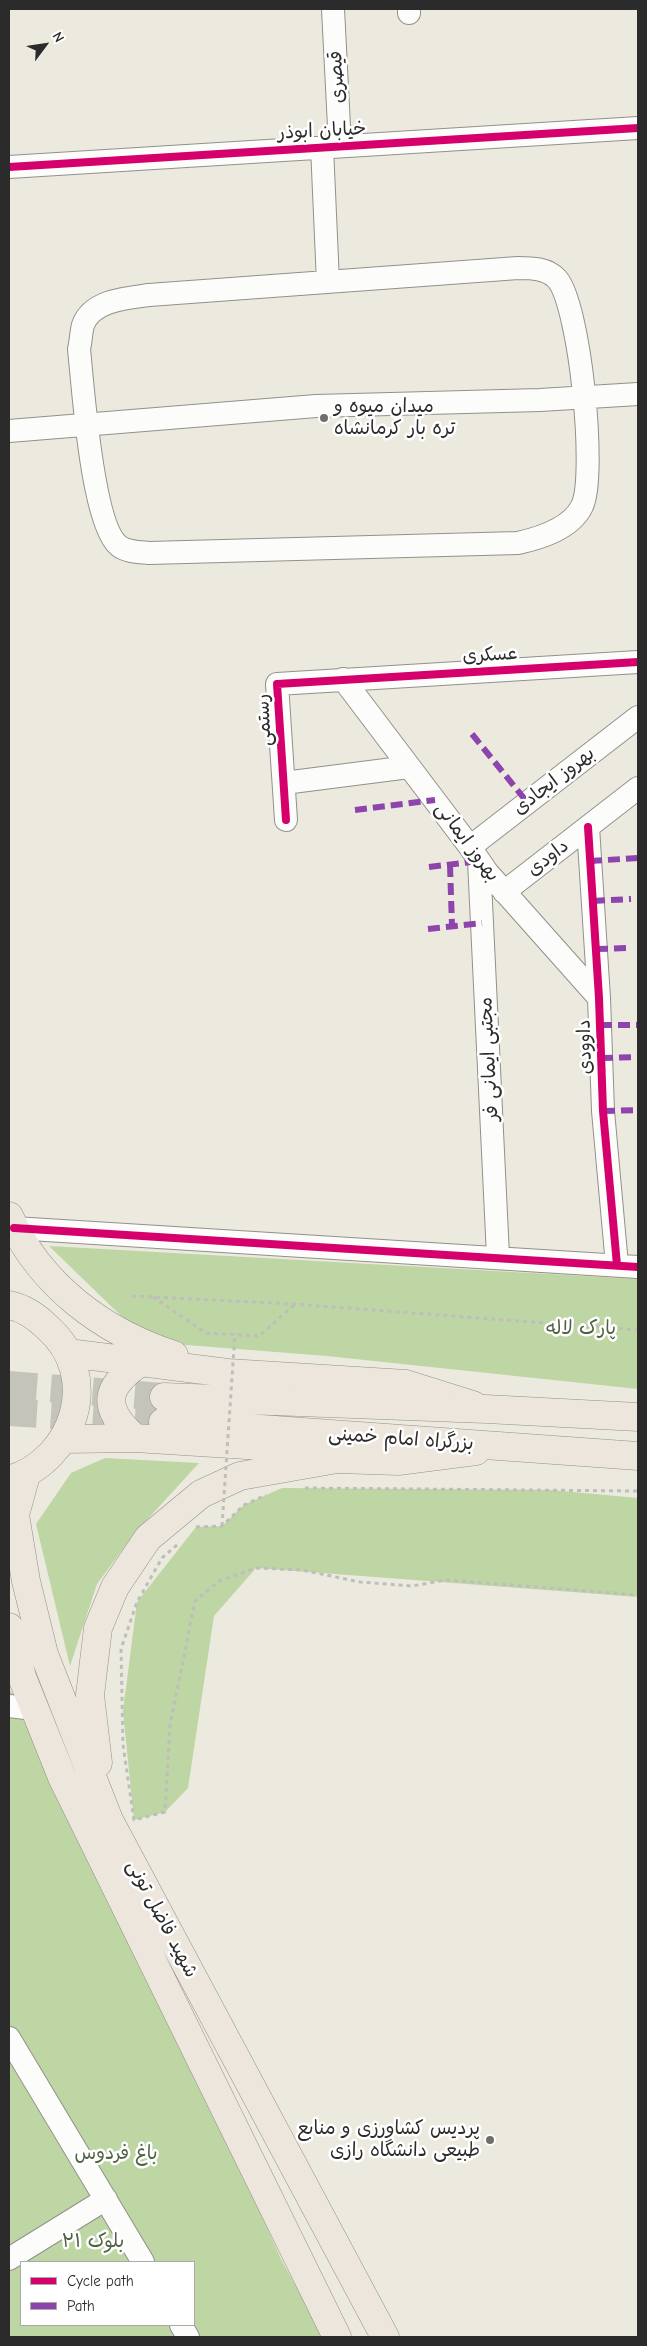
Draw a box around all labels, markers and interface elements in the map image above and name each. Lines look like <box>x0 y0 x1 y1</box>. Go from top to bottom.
north arrow <box>20 20 70 70</box>
text: N <box>49 29 68 45</box>
street label: قیصری <box>324 50 350 104</box>
street label: خیابان ابوذر <box>277 117 367 145</box>
place label: میدان میوه و تره بار کرمانشاه <box>334 396 455 440</box>
marker: میدان میوه و تره بار کرمانشاه <box>318 412 330 424</box>
street label: عسکری <box>462 642 518 668</box>
street label: رستمی <box>251 693 277 747</box>
street label: بهروز ایجادی <box>509 742 599 820</box>
street label: بهروز ایمانی <box>430 798 504 886</box>
street label: داودی <box>523 835 573 881</box>
street label: مجتبی ایمانی فر <box>474 996 504 1122</box>
street label: داوودی <box>573 1019 597 1075</box>
park label: پارک لاله <box>546 1318 616 1340</box>
street label: بزرگراه امام خمینی <box>328 1423 474 1455</box>
street label: شهید فاضل تونی <box>122 1856 202 1982</box>
place label: پردیس کشاورزی و منابع طبیعی دانشگاه رازی <box>297 2118 480 2162</box>
marker: پردیس کشاورزی و منابع طبیعی دانشگاه رازی <box>484 2134 496 2146</box>
park label: باغ فردوس <box>75 2143 157 2165</box>
park label: بلوک ۲۱ <box>62 2231 124 2253</box>
legend <box>20 2261 195 2326</box>
text: Cycle path <box>67 2272 134 2290</box>
text: Path <box>67 2297 95 2315</box>

